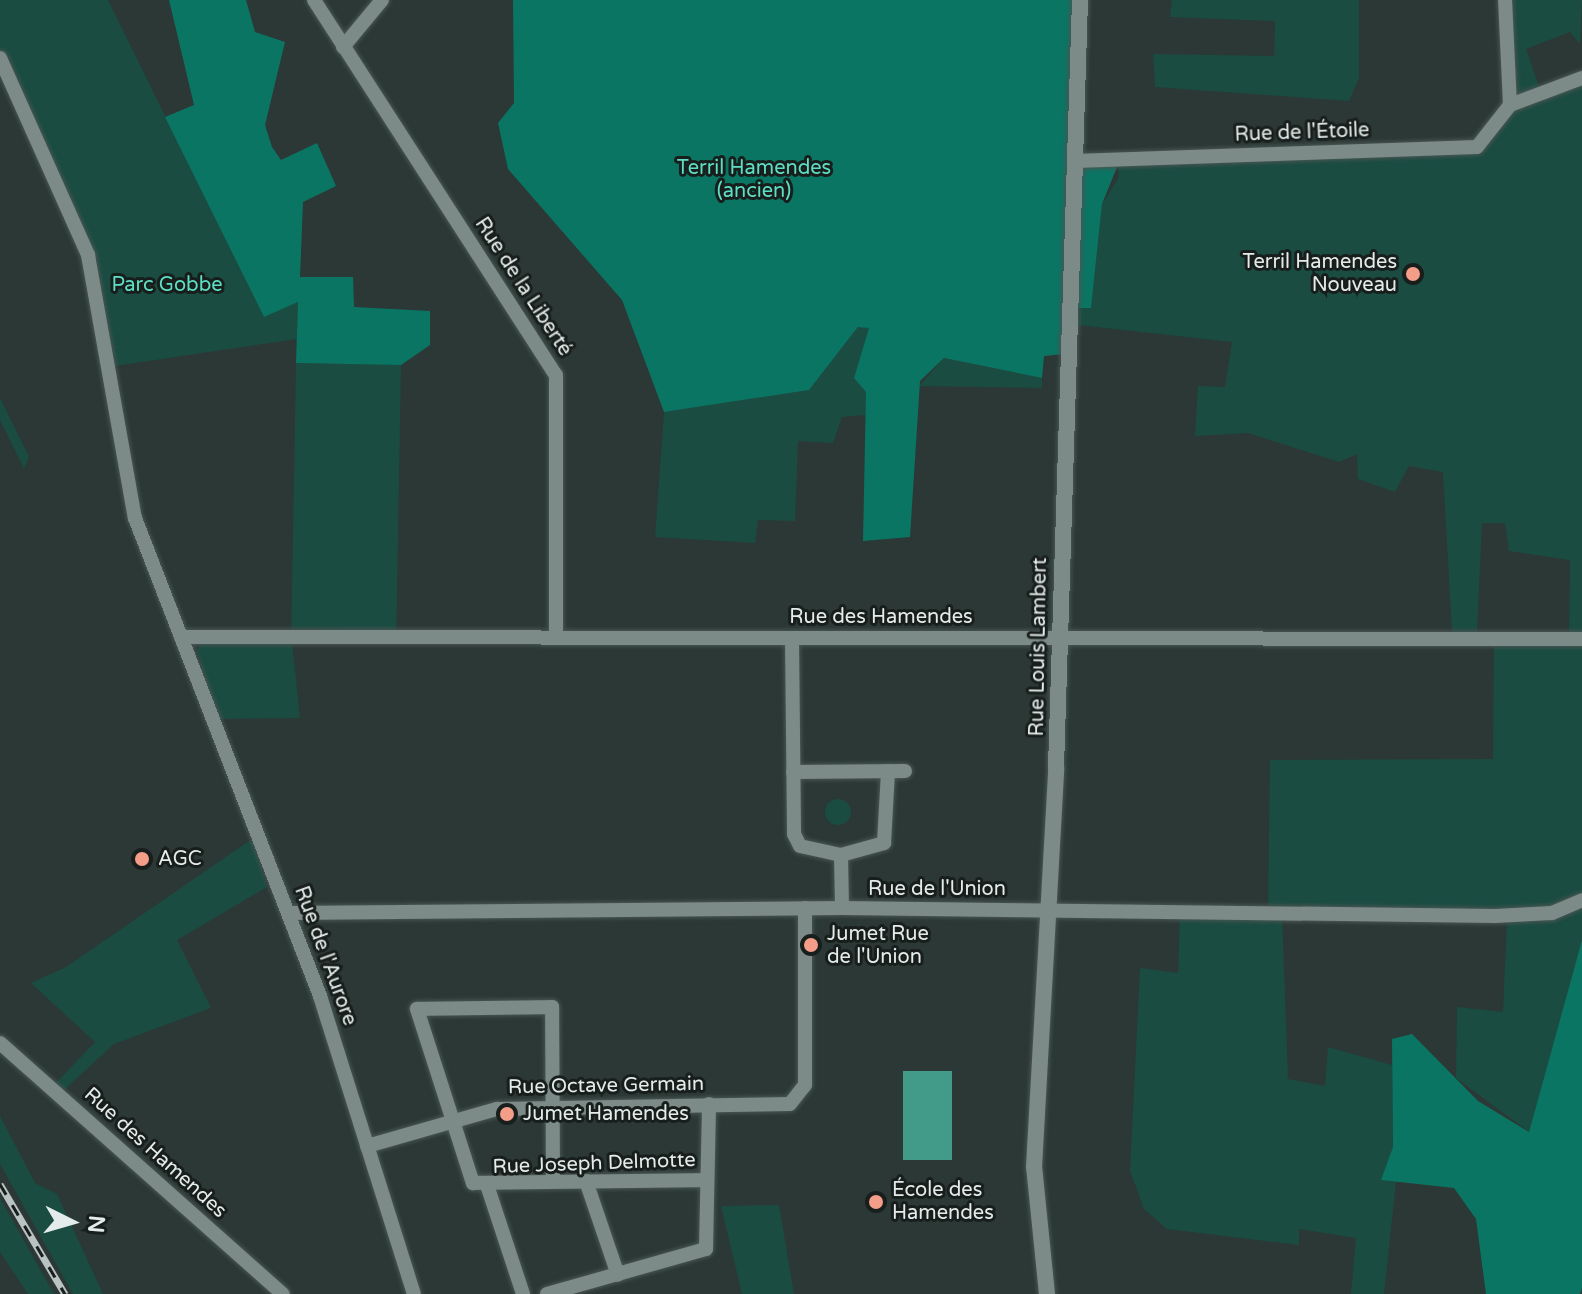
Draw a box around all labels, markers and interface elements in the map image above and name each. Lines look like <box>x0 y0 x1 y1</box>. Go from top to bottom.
street label: Rue de l'Étoile <box>1234 119 1370 147</box>
park label: Terril Hamendes (ancien) <box>677 156 831 203</box>
street label: Rue de la Liberté <box>469 213 577 361</box>
place label: Terril Hamendes Nouveau <box>1243 250 1397 297</box>
marker: Terril Hamendes Nouveau <box>1404 265 1422 283</box>
park label: Parc Gobbe <box>111 273 223 297</box>
street label: Rue Louis Lambert <box>1025 557 1053 737</box>
street label: Rue des Hamendes <box>789 605 973 629</box>
place label: AGC <box>158 847 202 871</box>
marker: AGC <box>133 850 151 868</box>
street label: Rue de l'Union <box>868 877 1006 901</box>
street label: Rue de l'Aurore <box>289 883 361 1029</box>
place label: Jumet Rue de l'Union <box>827 922 929 969</box>
marker: Jumet Rue de l'Union <box>802 936 820 954</box>
street label: Rue Octave Germain <box>508 1072 704 1100</box>
street label: Rue des Hamendes <box>79 1083 231 1223</box>
place label: Jumet Hamendes <box>523 1102 689 1126</box>
marker: Jumet Hamendes <box>498 1105 516 1123</box>
street label: Rue Joseph Delmotte <box>492 1148 696 1180</box>
place label: École des Hamendes <box>892 1178 994 1225</box>
north arrow <box>32 1182 112 1262</box>
marker: École des Hamendes <box>867 1193 885 1211</box>
text: N <box>82 1214 110 1234</box>

